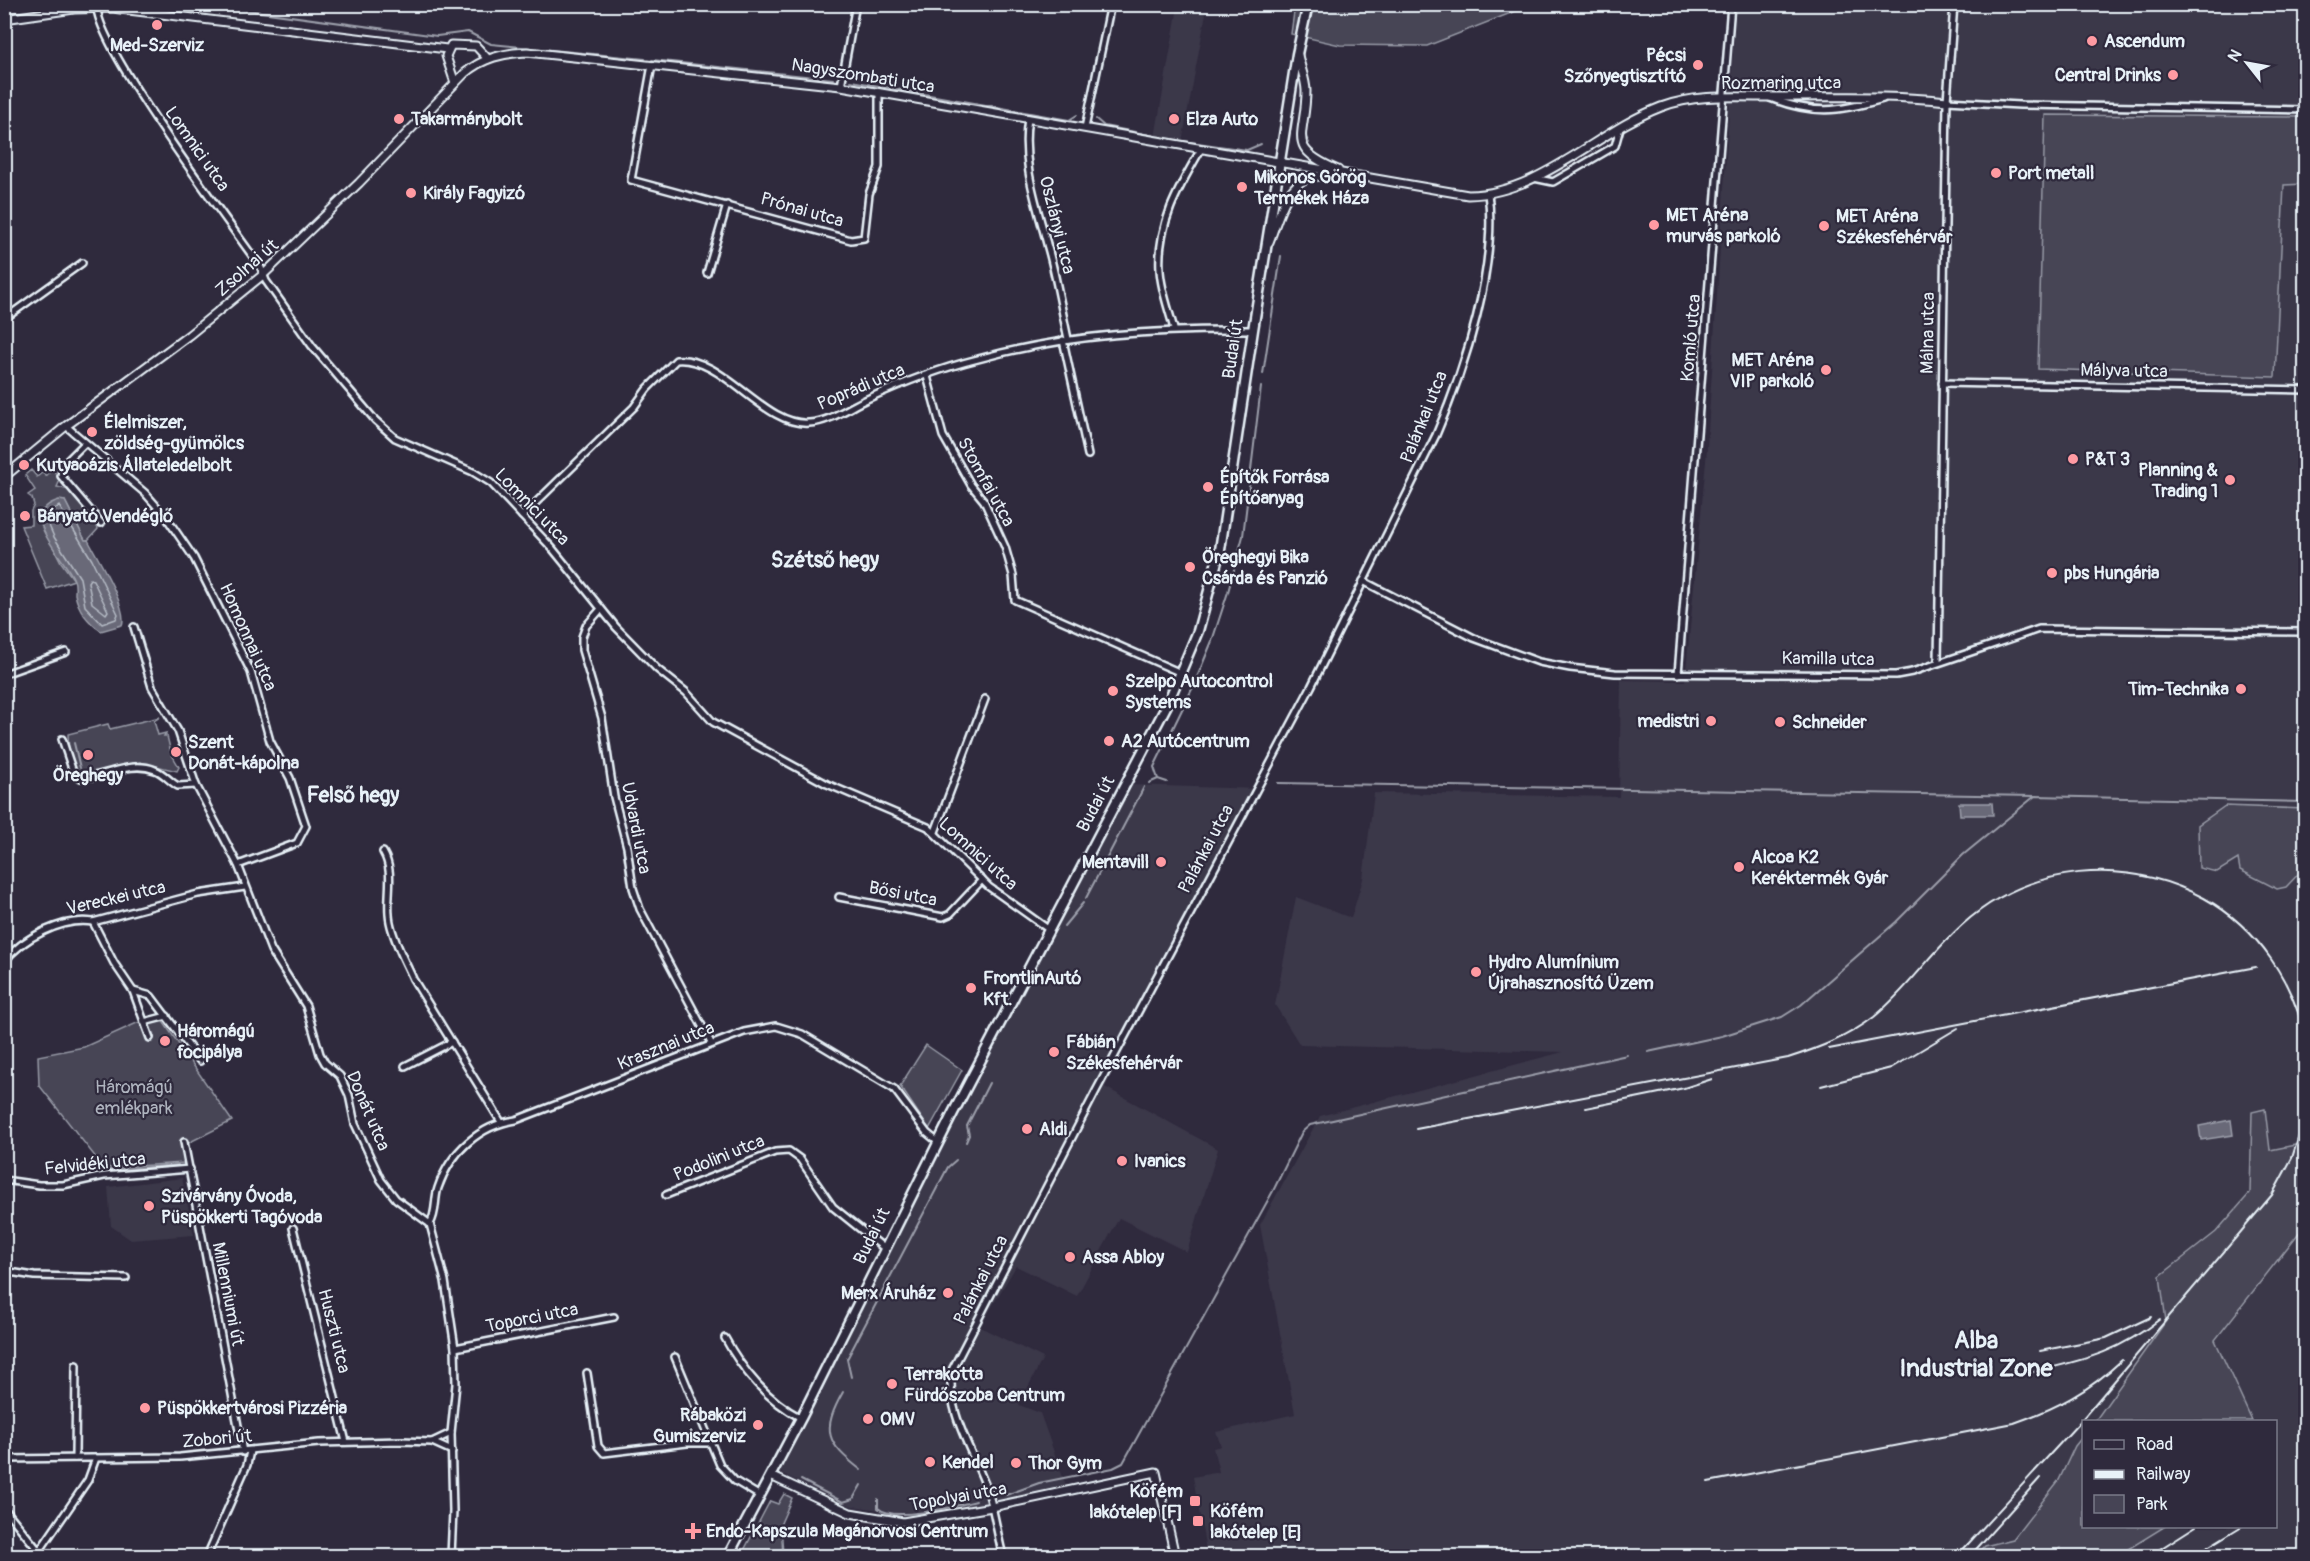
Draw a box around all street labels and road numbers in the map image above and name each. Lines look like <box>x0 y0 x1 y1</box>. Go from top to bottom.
street label: Nagyszombati utca <box>790 53 936 99</box>
street label: Rozmaring utca <box>1721 72 1841 95</box>
street label: Lomnici utca <box>159 102 235 196</box>
street label: Oszlányi utca <box>1034 174 1080 276</box>
street label: Prónai utca <box>758 187 846 233</box>
street label: Zsolnai út <box>211 234 284 302</box>
street label: Málna utca <box>1916 292 1940 374</box>
street label: Komló utca <box>1676 293 1706 383</box>
street label: Budai út <box>1217 317 1249 380</box>
street label: Poprádi utca <box>814 358 908 416</box>
street label: Mályva utca <box>2080 359 2168 383</box>
street label: Palánkai utca <box>1395 368 1453 466</box>
street label: Stomfai utca <box>952 433 1020 531</box>
street label: Lomnici utca <box>489 463 575 551</box>
street label: Homonnai utca <box>214 579 282 695</box>
street label: Kamilla utca <box>1781 647 1875 671</box>
street label: Budai út <box>1072 771 1121 836</box>
street label: Udvardi utca <box>616 780 656 876</box>
street label: Palánkai utca <box>1173 801 1239 897</box>
street label: Lomnici utca <box>934 812 1022 896</box>
street label: Vereckei utca <box>64 875 168 921</box>
street label: Bősi utca <box>867 876 939 912</box>
street label: Krasznai utca <box>614 1016 718 1076</box>
street label: Donát utca <box>341 1068 395 1154</box>
street label: Podolini utca <box>670 1129 768 1187</box>
street label: Felvidéki utca <box>43 1147 147 1181</box>
street label: Budai út <box>848 1203 896 1268</box>
street label: Palánkai utca <box>949 1231 1013 1329</box>
street label: Millenniumi út <box>207 1240 249 1348</box>
street label: Huszti utca <box>312 1286 356 1376</box>
street label: Toporci utca <box>484 1298 580 1338</box>
street label: Zobori út <box>181 1424 254 1453</box>
street label: Topolyai utca <box>908 1477 1008 1517</box>

